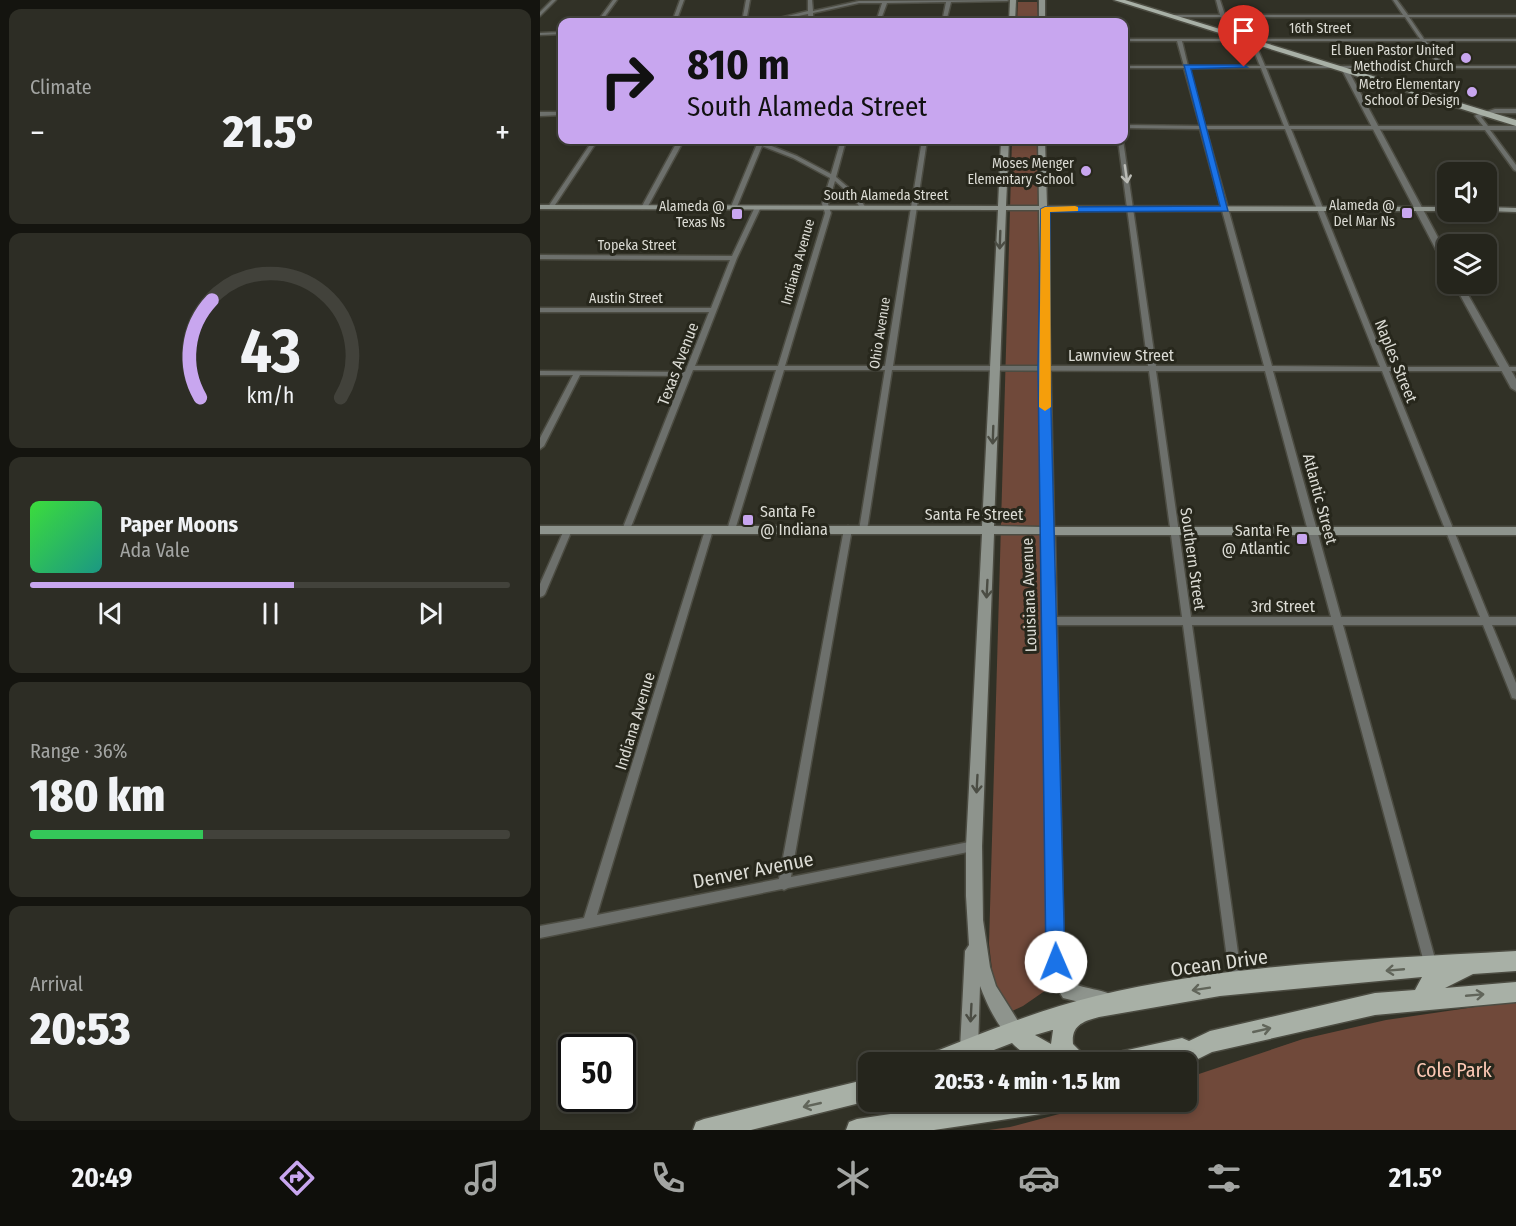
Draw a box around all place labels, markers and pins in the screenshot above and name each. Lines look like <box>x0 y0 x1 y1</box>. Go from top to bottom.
pin <box>1218 5 1269 67</box>
place label: El Buen Pastor United Methodist Church <box>1331 42 1454 75</box>
marker: El Buen Pastor United Methodist Church <box>1459 51 1473 65</box>
place label: Metro Elementary School of Design <box>1359 76 1461 109</box>
marker: Metro Elementary School of Design <box>1465 85 1479 99</box>
place label: Moses Menger Elementary School <box>967 155 1074 188</box>
marker: Moses Menger Elementary School <box>1079 164 1093 178</box>
place label: Alameda @ Del Mar Ns <box>1329 197 1395 230</box>
place label: Alameda @ Texas Ns <box>659 198 725 231</box>
marker: Alameda @ Del Mar Ns <box>1400 206 1414 220</box>
marker: Alameda @ Texas Ns <box>730 207 744 221</box>
place label: Santa Fe @ Indiana <box>760 502 828 539</box>
marker: Santa Fe @ Indiana <box>741 513 755 527</box>
place label: Santa Fe @ Atlantic <box>1221 521 1290 558</box>
marker: Santa Fe @ Atlantic <box>1295 532 1309 546</box>

